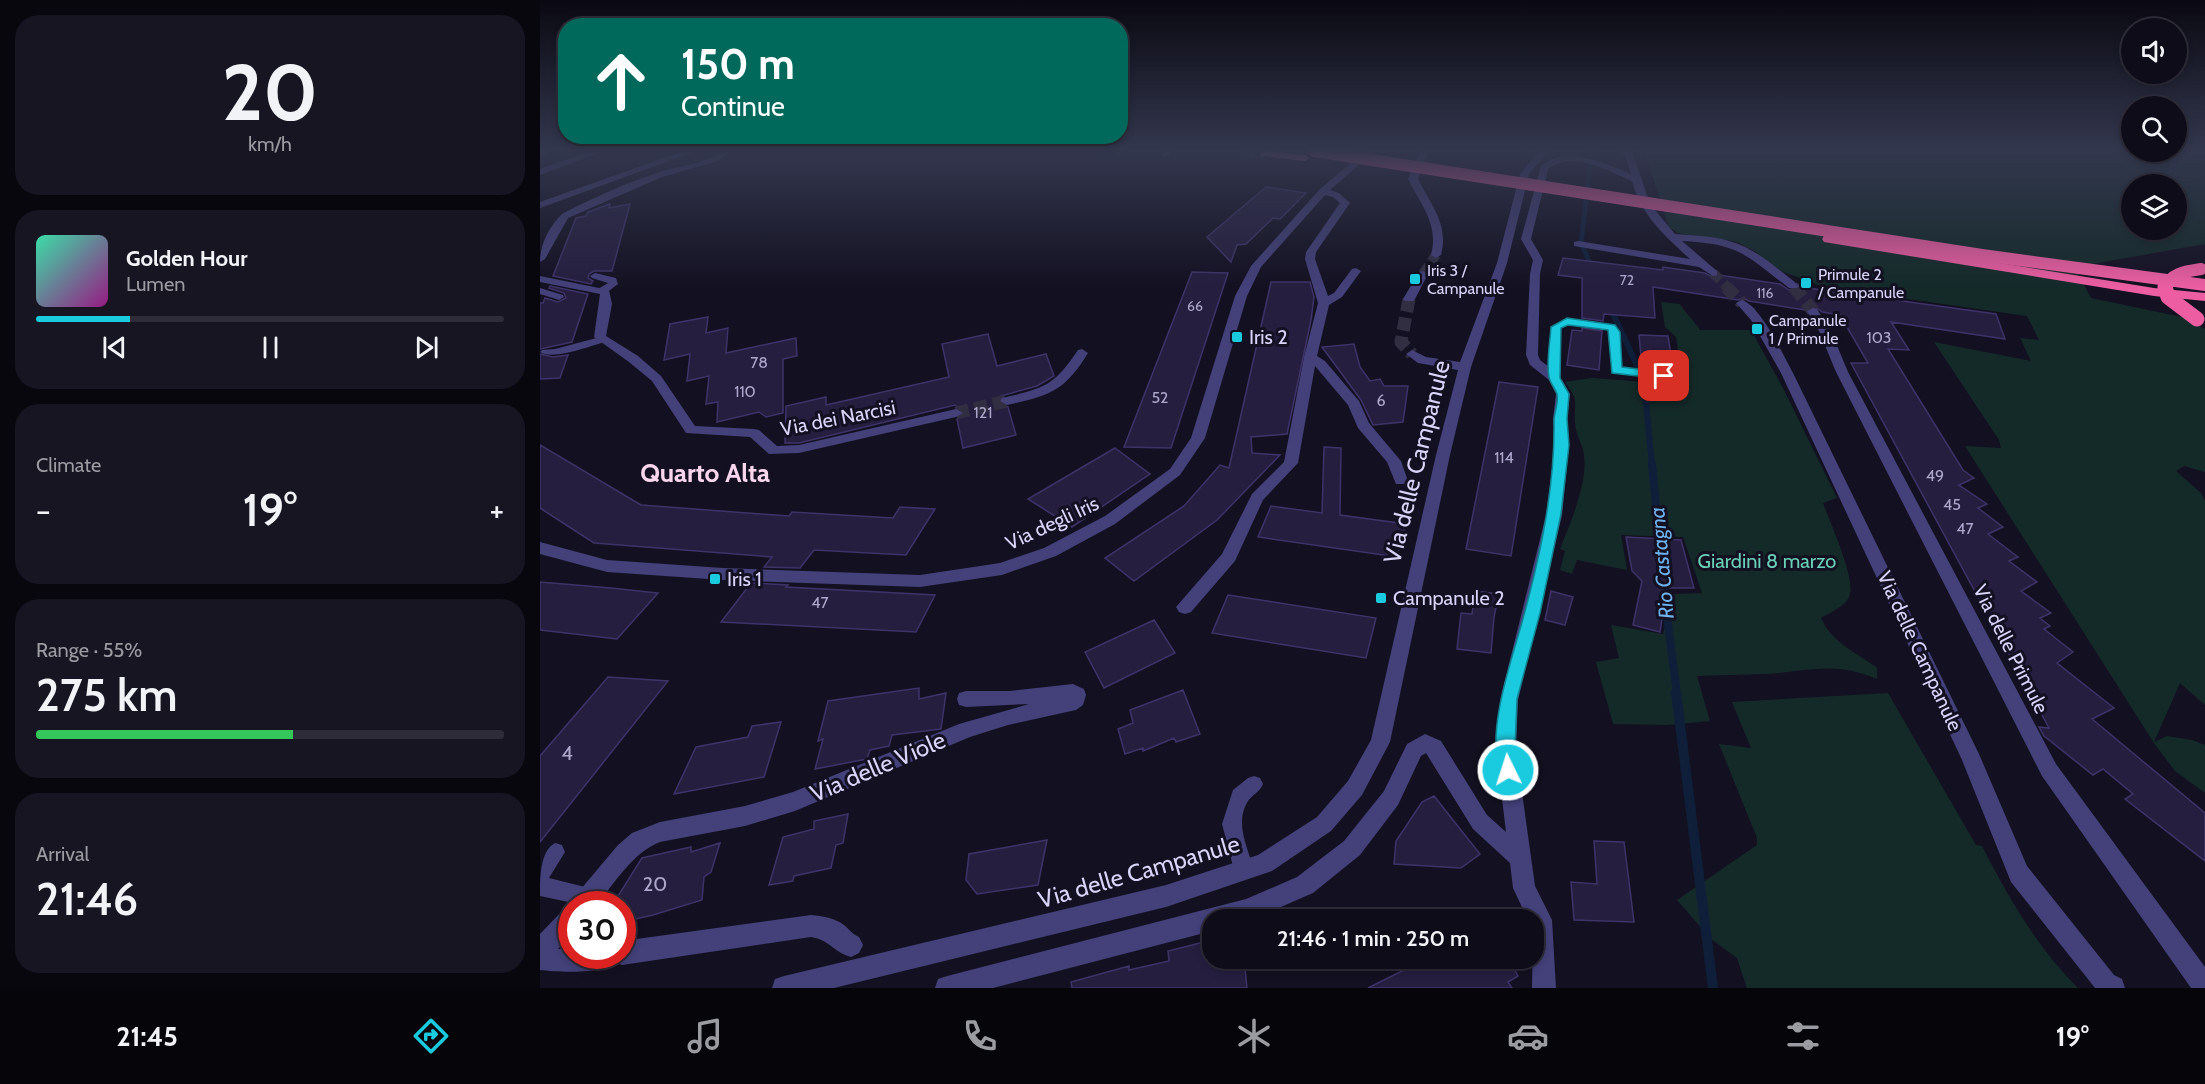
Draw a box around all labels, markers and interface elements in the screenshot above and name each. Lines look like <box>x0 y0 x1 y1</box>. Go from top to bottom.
map controls <box>2121 18 2187 240</box>
button: sound <box>2121 18 2187 84</box>
text: 150 m <box>681 38 795 90</box>
icon: ahead <box>582 42 660 120</box>
text: 20 <box>222 45 318 140</box>
text: Continue <box>681 90 785 123</box>
button: search <box>2121 96 2187 162</box>
text: km/h <box>248 132 292 156</box>
button: layers <box>2121 174 2187 240</box>
text: Golden Hour <box>126 245 247 272</box>
place label: Iris 3 / Campanule <box>1427 261 1504 298</box>
place label: Primule 2 / Campanule <box>1817 265 1904 302</box>
house number: 72 <box>1620 271 1634 289</box>
text: Lumen <box>126 272 185 296</box>
marker: Iris 3 / Campanule <box>1408 272 1422 286</box>
marker: Primule 2 / Campanule <box>1799 276 1813 290</box>
house number: 116 <box>1756 284 1774 302</box>
house number: 66 <box>1187 297 1203 315</box>
place label: Campanule 1 / Primule <box>1769 311 1846 348</box>
marker: Campanule 1 / Primule <box>1750 322 1764 336</box>
place label: Iris 2 <box>1249 325 1288 349</box>
house number: 103 <box>1866 328 1892 347</box>
marker: Iris 2 <box>1230 330 1244 344</box>
icon: previous <box>98 331 131 364</box>
icon: pause <box>254 331 287 364</box>
icon: next <box>410 331 443 364</box>
pin <box>1638 350 1689 401</box>
house number: 78 <box>750 353 768 372</box>
street label: Via delle Campanule <box>1377 357 1456 566</box>
icon: arrive <box>1647 359 1680 392</box>
house number: 110 <box>734 382 756 401</box>
house number: 52 <box>1151 388 1169 407</box>
house number: 6 <box>1376 391 1386 410</box>
street label: Via dei Narcisi <box>778 395 898 441</box>
house number: 121 <box>974 403 992 422</box>
house number: 114 <box>1494 448 1514 467</box>
text: Climate <box>36 453 101 477</box>
district label: Quarto Alta <box>640 457 770 489</box>
house number: 49 <box>1926 466 1944 485</box>
text: 19° <box>243 483 297 537</box>
text: − <box>36 490 51 530</box>
text: + <box>489 490 504 530</box>
street label: Via degli Iris <box>1002 491 1102 555</box>
house number: 45 <box>1943 495 1961 514</box>
water label: Rio Castagna <box>1644 506 1679 620</box>
house number: 47 <box>1956 519 1974 538</box>
park label: Giardini 8 marzo <box>1698 549 1836 573</box>
place label: Iris 1 <box>727 567 762 591</box>
street label: Via delle Campanule <box>1872 567 1968 735</box>
marker: Iris 1 <box>708 572 722 586</box>
street label: Via delle Primule <box>1968 580 2054 718</box>
place label: Campanule 2 <box>1393 586 1505 610</box>
marker: Campanule 2 <box>1374 591 1388 605</box>
house number: 47 <box>811 593 829 612</box>
text: Range · 55% <box>36 638 142 662</box>
text: 275 km <box>36 668 177 722</box>
street label: Via delle Viole <box>806 725 950 808</box>
position arrow <box>1476 738 1540 802</box>
house number: 4 <box>561 741 573 765</box>
street label: Via delle Campanule <box>1035 829 1243 914</box>
text: Arrival <box>36 842 89 866</box>
text: 21:46 <box>36 872 138 926</box>
house number: 20 <box>643 872 667 896</box>
speed limit sign: 30 <box>558 891 636 969</box>
text: 21:46 · 1 min · 250 m <box>1277 925 1469 952</box>
icon: directions <box>410 1015 452 1057</box>
icon: music <box>684 1015 726 1057</box>
icon: phone <box>959 1015 1001 1057</box>
icon: climate <box>1233 1015 1275 1057</box>
icon: car <box>1507 1015 1549 1057</box>
icon: filters <box>1782 1015 1824 1057</box>
text: 21:45 <box>116 1020 178 1053</box>
text: 19° <box>2056 1020 2089 1053</box>

